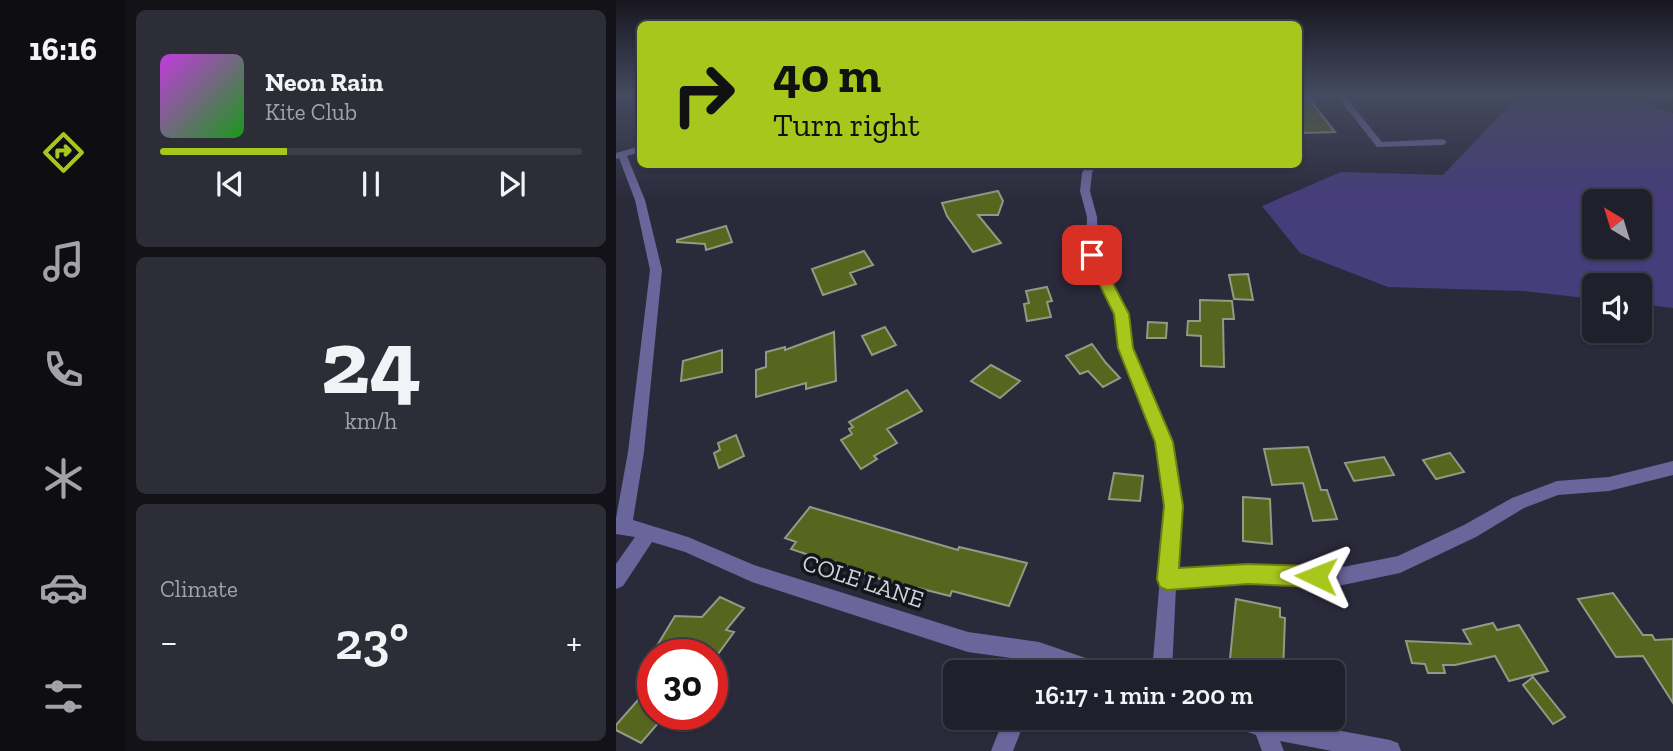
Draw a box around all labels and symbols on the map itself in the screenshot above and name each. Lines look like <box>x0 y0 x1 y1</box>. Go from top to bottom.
north arrow <box>1582 189 1652 259</box>
pin <box>1062 225 1122 285</box>
position arrow <box>1279 539 1353 613</box>
street label: COLE LANE <box>799 547 927 614</box>
speed limit sign: 30 <box>637 639 728 730</box>

